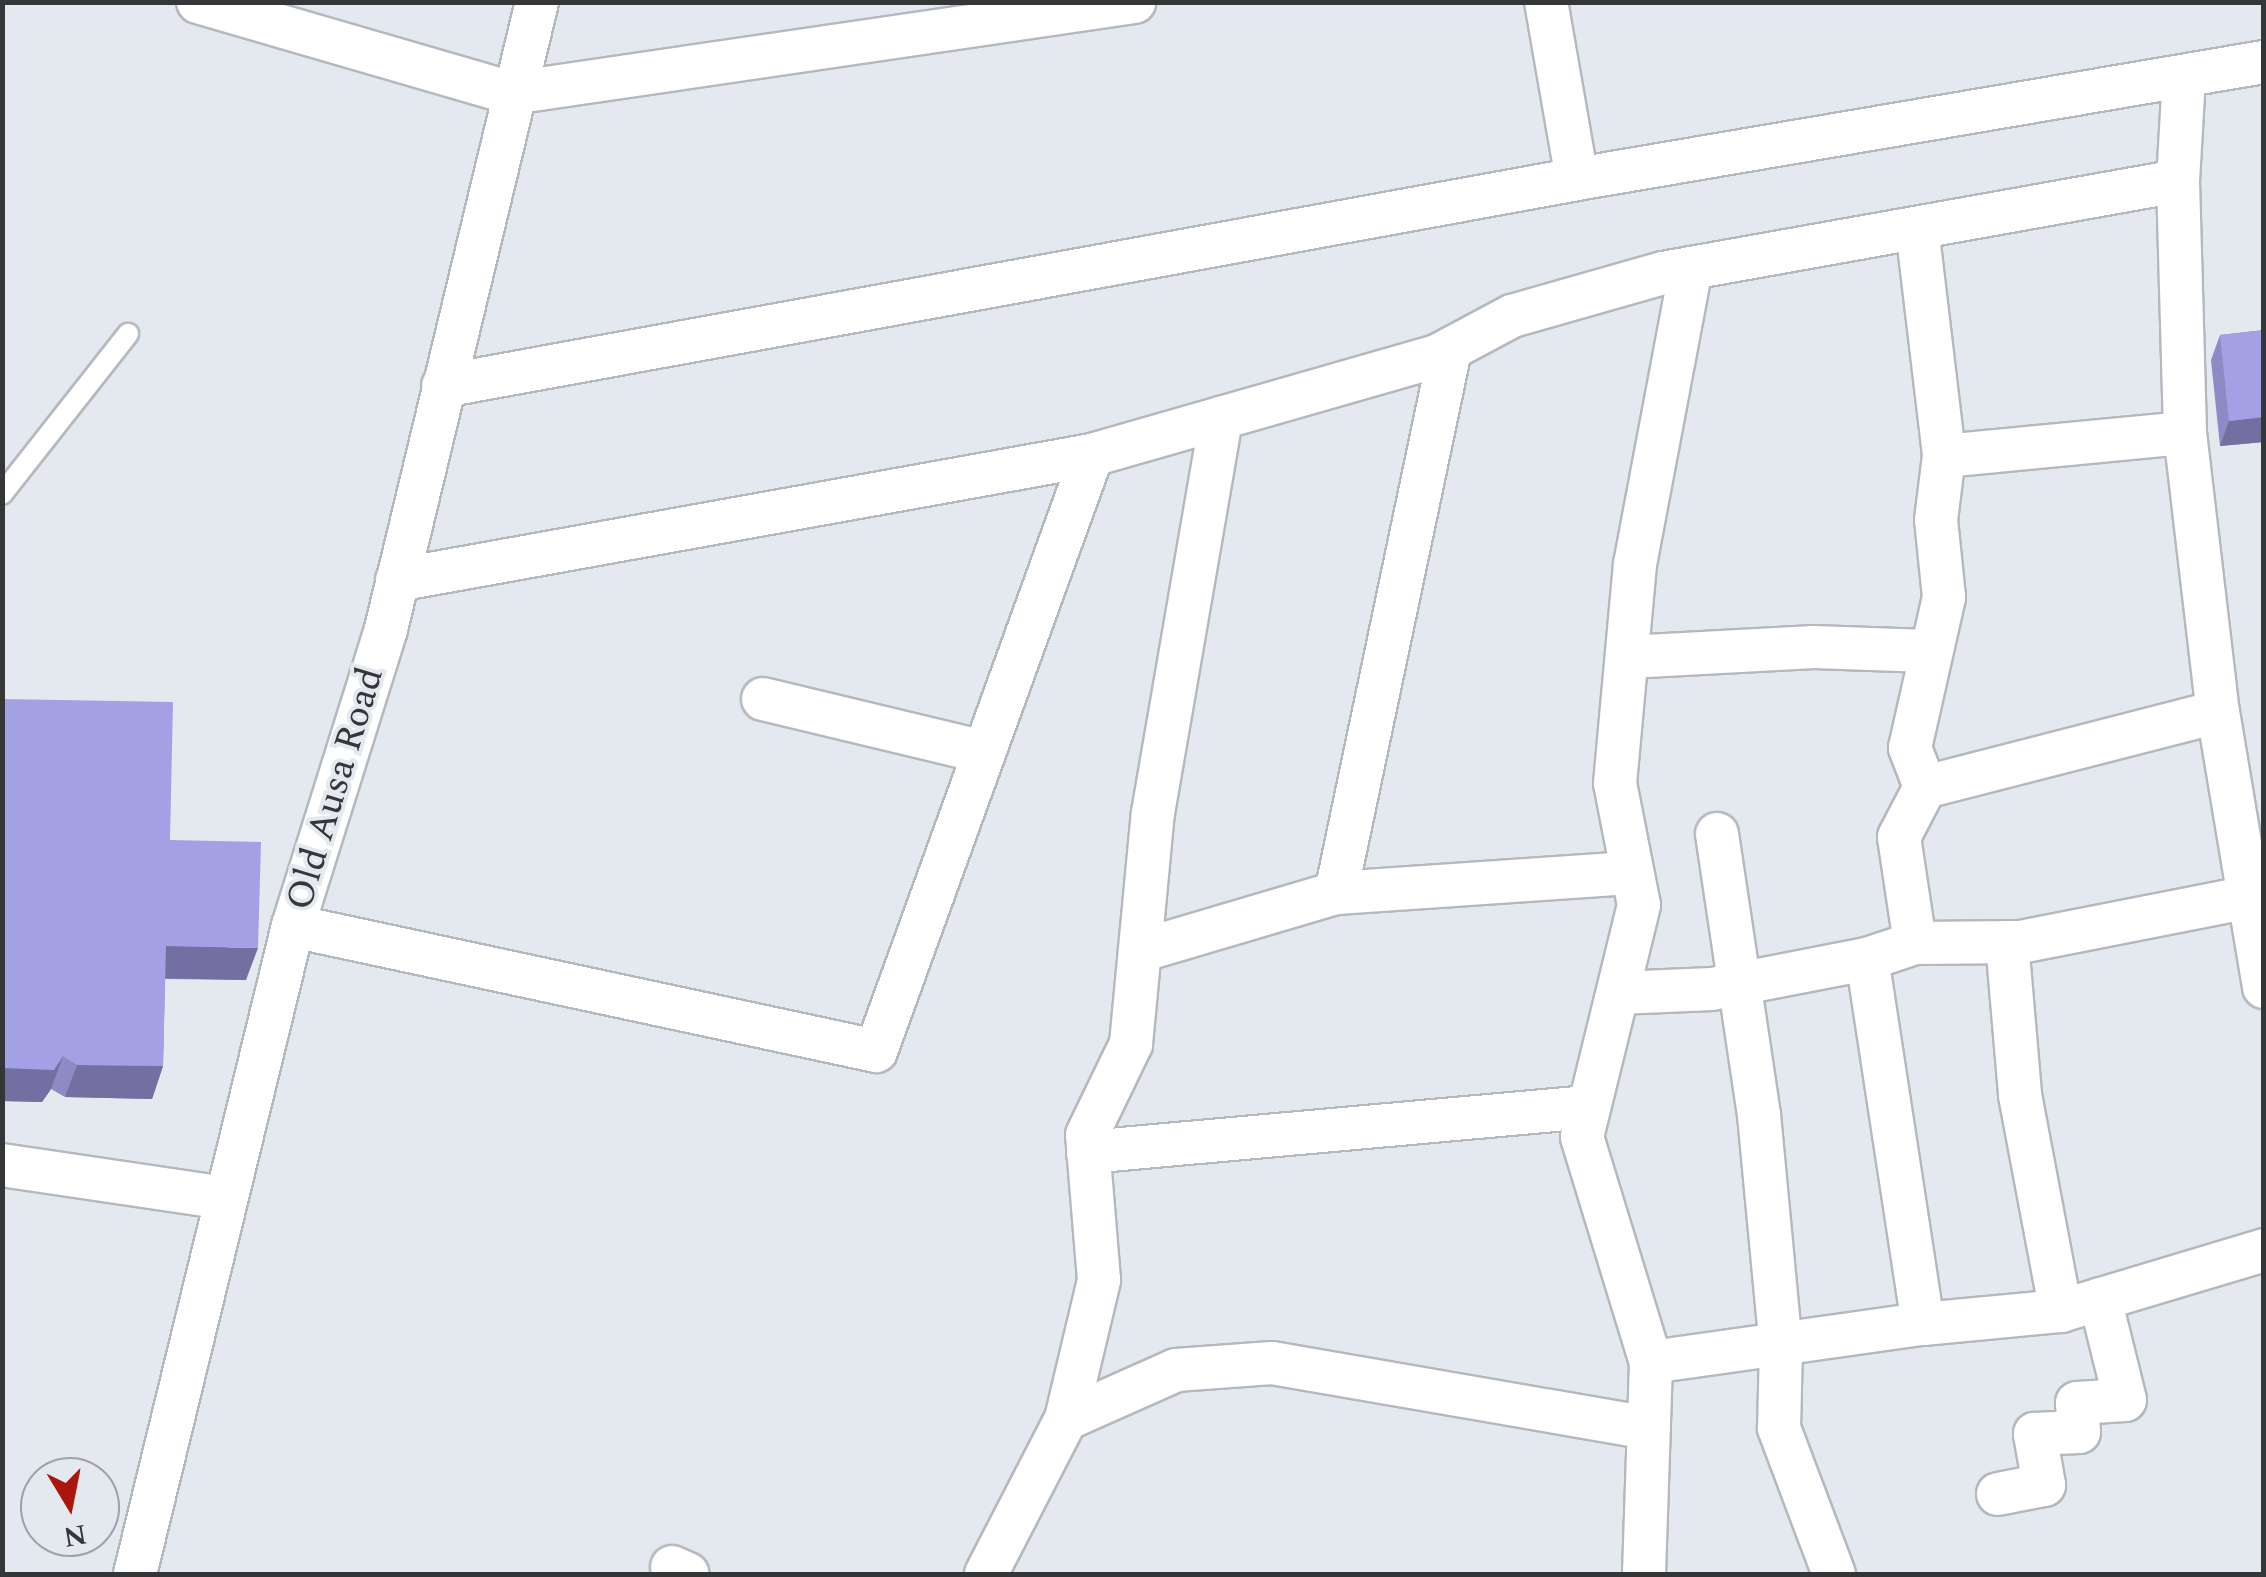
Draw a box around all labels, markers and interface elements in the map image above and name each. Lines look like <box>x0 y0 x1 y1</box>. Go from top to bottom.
street label: Old Ausa Road <box>277 662 395 916</box>
north arrow <box>20 1457 120 1557</box>
text: N <box>60 1512 90 1558</box>

